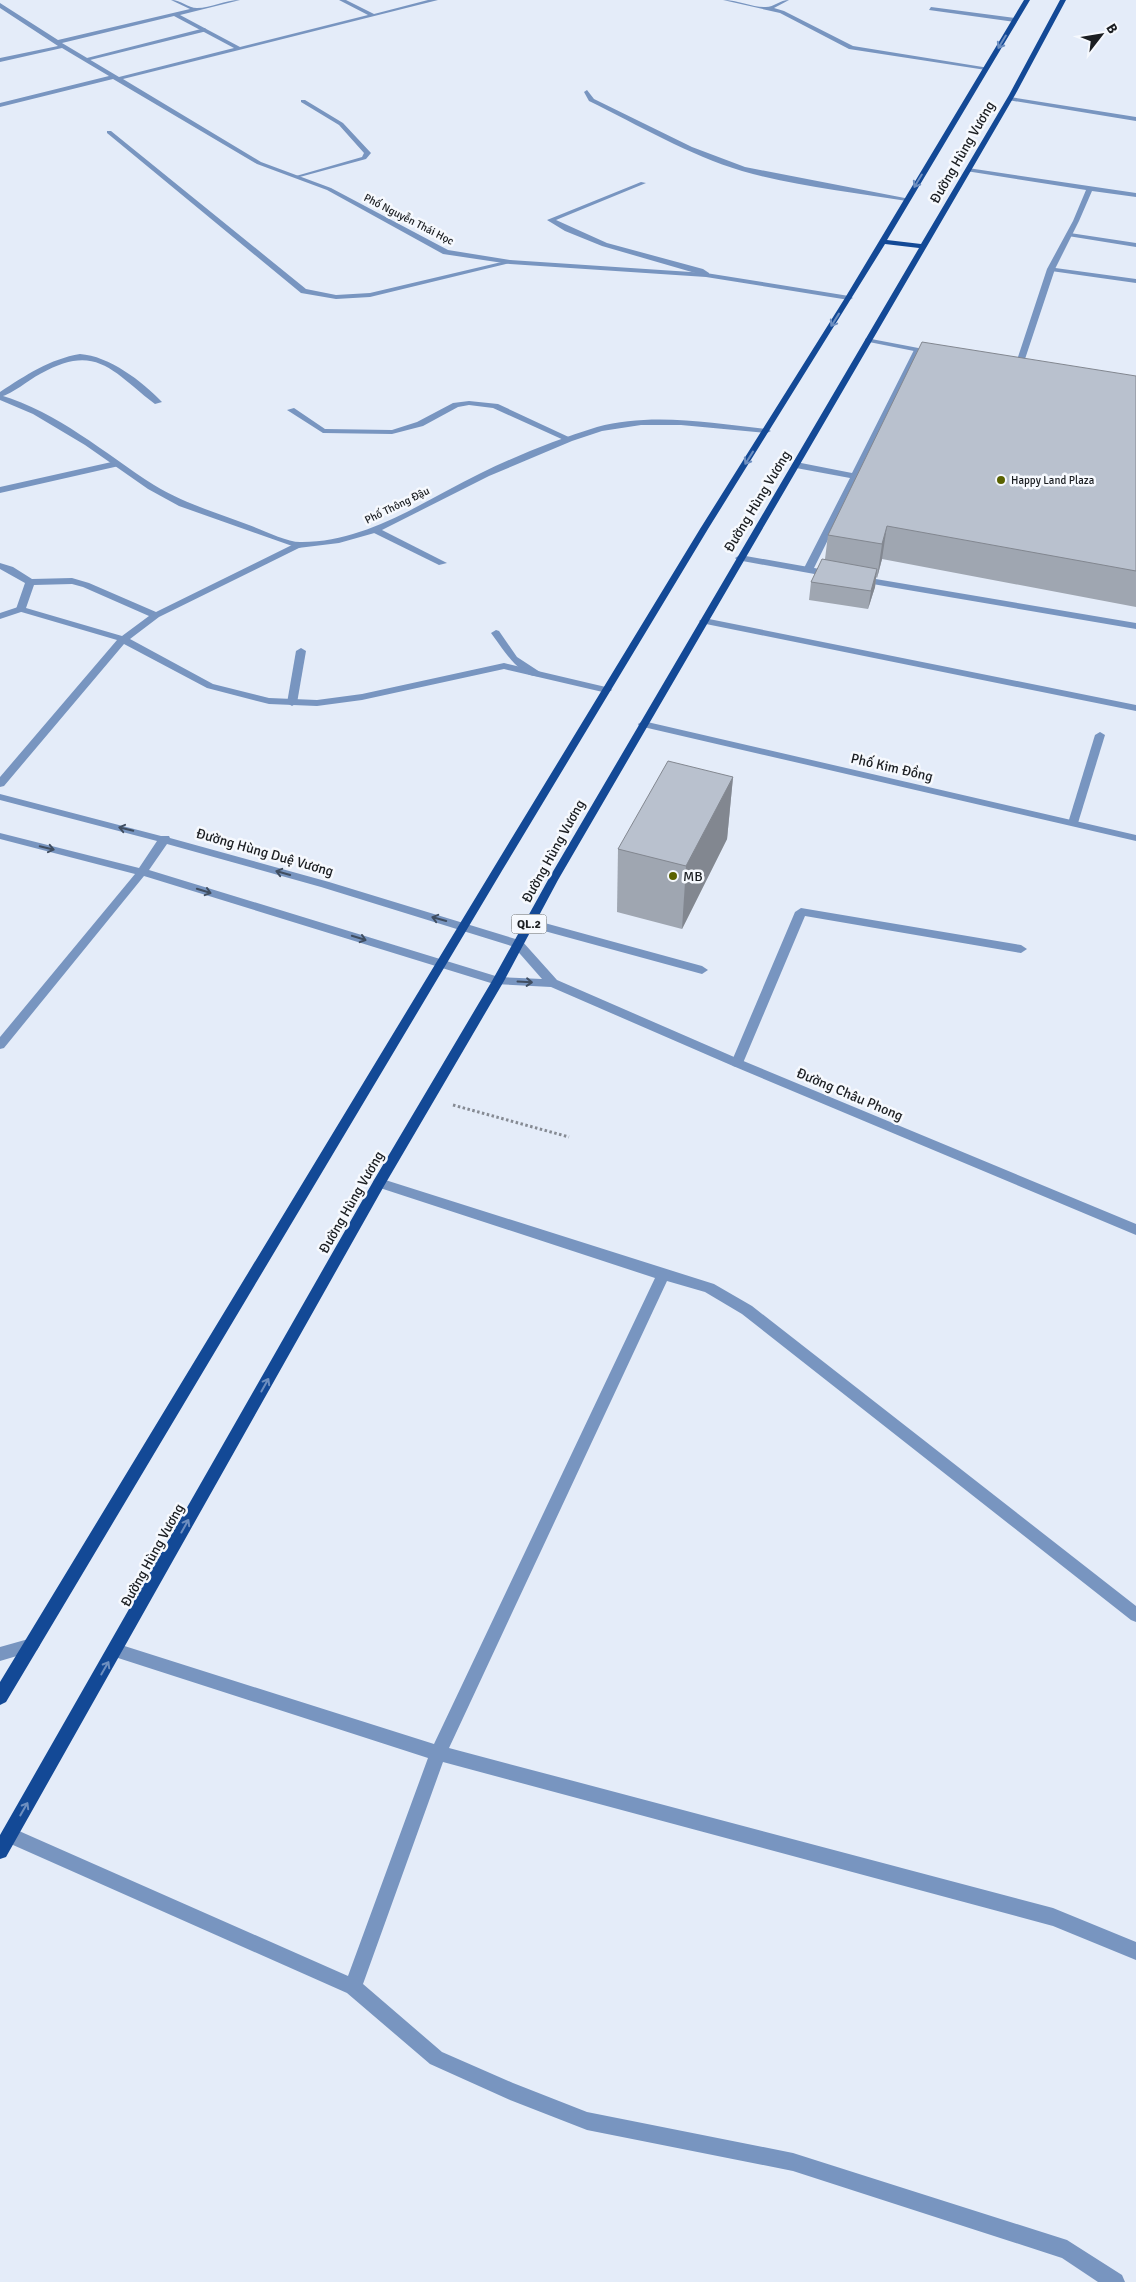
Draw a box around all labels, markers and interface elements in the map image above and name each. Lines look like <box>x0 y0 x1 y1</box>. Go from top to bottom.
north arrow <box>1076 10 1126 60</box>
text: B <box>1102 20 1121 37</box>
one-way arrow <box>996 34 1006 48</box>
street label: Đường Hùng Vương <box>926 98 999 206</box>
one-way arrow <box>913 173 923 187</box>
street label: Phố Nguyễn Thái Học <box>362 190 456 248</box>
one-way arrow <box>829 313 839 327</box>
street label: Đường Hùng Vương <box>720 447 794 555</box>
one-way arrow <box>744 451 754 465</box>
marker: Happy Land Plaza <box>995 474 1007 486</box>
place label: Happy Land Plaza <box>1011 474 1095 487</box>
street label: Phố Thông Đậu <box>362 483 432 527</box>
street label: Phố Kim Đồng <box>849 750 935 785</box>
street label: Đường Hùng Vương <box>518 797 589 906</box>
one-way arrow <box>119 824 135 833</box>
street label: Đường Hùng Duệ Vương <box>194 825 335 880</box>
one-way arrow <box>39 844 55 853</box>
one-way arrow <box>275 867 291 877</box>
place label: MB <box>683 868 703 885</box>
marker: MB <box>667 870 679 882</box>
one-way arrow <box>196 887 211 896</box>
one-way arrow <box>431 913 447 923</box>
road number: QL.2 <box>512 914 546 934</box>
one-way arrow <box>351 934 367 944</box>
one-way arrow <box>517 978 533 987</box>
street label: Đường Châu Phong <box>794 1064 906 1125</box>
street label: Đường Hùng Vương <box>315 1148 388 1256</box>
one-way arrow <box>261 1378 270 1393</box>
street label: Đường Hùng Vương <box>117 1501 188 1610</box>
one-way arrow <box>181 1520 191 1534</box>
one-way arrow <box>101 1661 111 1676</box>
one-way arrow <box>20 1802 30 1816</box>

